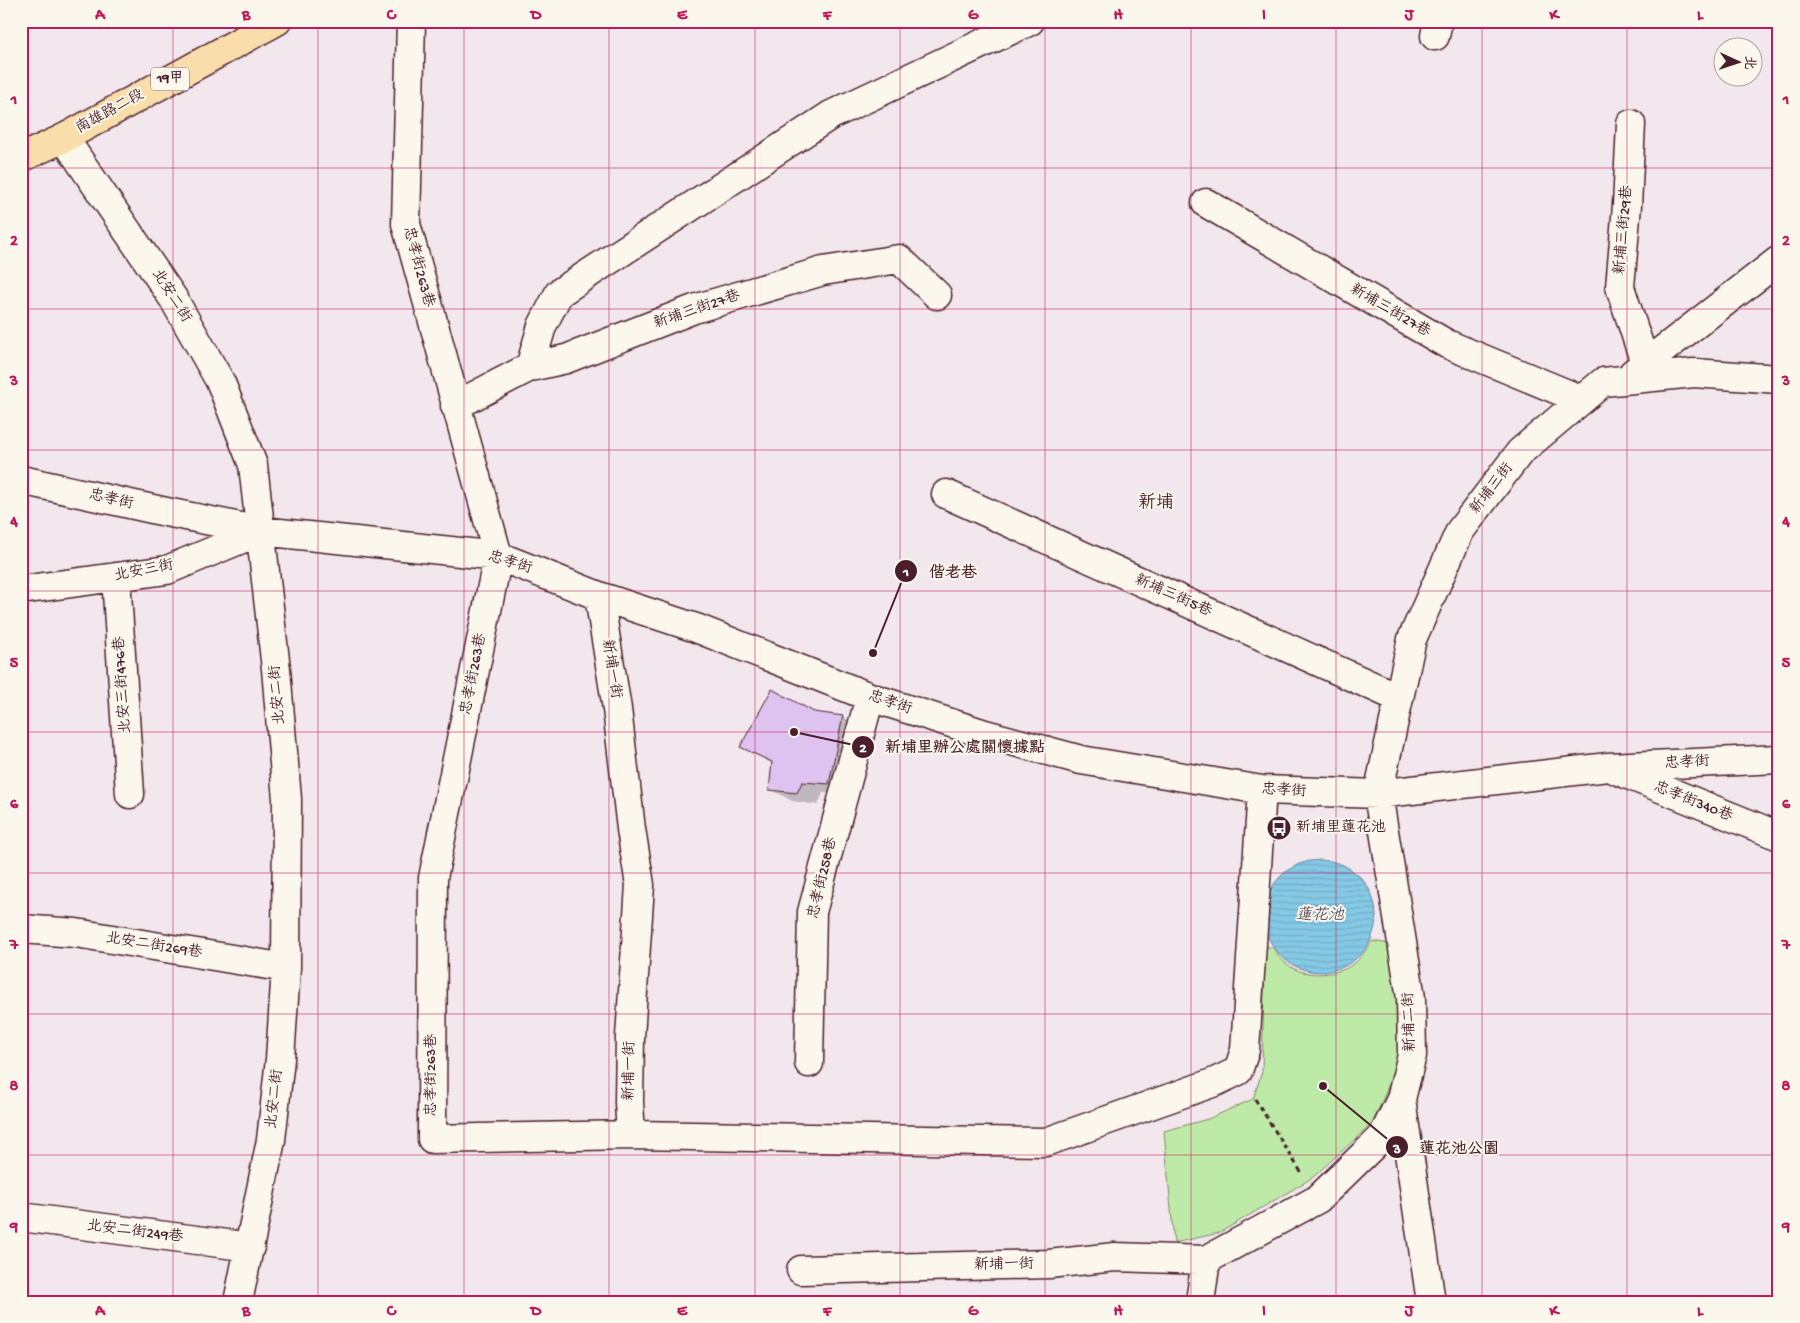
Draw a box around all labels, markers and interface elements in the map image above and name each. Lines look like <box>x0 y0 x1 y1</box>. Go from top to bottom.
text: A <box>94 7 106 26</box>
text: B <box>241 7 251 26</box>
text: C <box>386 7 397 26</box>
text: D <box>529 7 542 26</box>
text: E <box>677 7 688 26</box>
text: F <box>822 7 833 26</box>
text: G <box>968 7 979 26</box>
text: H <box>1113 7 1123 26</box>
text: I <box>1262 7 1266 26</box>
text: J <box>1404 7 1415 26</box>
text: K <box>1549 7 1561 26</box>
text: L <box>1697 7 1704 26</box>
north arrow <box>1712 38 1762 88</box>
text: 北 <box>1740 55 1757 70</box>
road number: 19甲 <box>151 68 189 90</box>
street label: 南雄路二段 <box>72 85 147 138</box>
text: 1 <box>10 92 17 111</box>
text: 1 <box>1782 92 1789 111</box>
street label: 新埔三街29巷 <box>1611 184 1637 276</box>
street label: 忠孝街263巷 <box>399 225 437 309</box>
text: 2 <box>10 233 18 252</box>
text: 2 <box>1782 233 1790 252</box>
street label: 北安二街 <box>147 266 195 326</box>
street label: 新埔三街27巷 <box>1346 281 1434 341</box>
street label: 新埔三街27巷 <box>651 287 743 333</box>
text: 3 <box>9 373 18 392</box>
text: 3 <box>1781 373 1790 392</box>
street label: 新埔三街 <box>1466 460 1518 518</box>
street label: 忠孝街 <box>87 486 135 514</box>
district label: 新埔 <box>1138 492 1174 514</box>
text: 4 <box>9 514 18 533</box>
text: 4 <box>1781 514 1790 533</box>
street label: 忠孝街 <box>486 548 534 578</box>
street label: 北安三街 <box>113 556 175 586</box>
callout: 偕老巷 <box>894 556 987 587</box>
text: 偕老巷 <box>929 563 978 584</box>
text: 1 <box>902 564 909 582</box>
street label: 新埔三街5巷 <box>1131 571 1215 621</box>
street label: 忠孝街263巷 <box>457 632 491 716</box>
street label: 北安三街476巷 <box>111 636 135 734</box>
street label: 新埔一街 <box>597 638 625 700</box>
text: 5 <box>10 655 19 674</box>
text: 5 <box>1782 655 1791 674</box>
street label: 北安二街 <box>266 664 290 726</box>
street label: 忠孝街 <box>866 687 914 719</box>
callout: 新埔里辦公處關懷據點 <box>850 731 1055 762</box>
text: 新埔里辦公處關懷據點 <box>885 738 1045 759</box>
text: 2 <box>859 740 867 758</box>
street label: 忠孝街 <box>1664 753 1710 773</box>
street label: 忠孝街340巷 <box>1651 778 1735 826</box>
street label: 忠孝街 <box>1261 781 1307 801</box>
text: 6 <box>10 796 19 815</box>
text: 6 <box>1782 796 1791 815</box>
bus stop icon: 新埔里蓮花池 <box>1266 815 1292 841</box>
place label: 新埔里蓮花池 <box>1296 819 1386 837</box>
street label: 忠孝街258巷 <box>805 835 841 921</box>
water label: 蓮花池 <box>1296 905 1345 926</box>
street label: 北安二街269巷 <box>104 929 204 963</box>
text: 7 <box>9 937 19 956</box>
text: 7 <box>1781 937 1791 956</box>
street label: 新埔二街 <box>1400 992 1420 1052</box>
street label: 忠孝街263巷 <box>423 1034 441 1116</box>
street label: 新埔一街 <box>620 1041 640 1101</box>
street label: 北安二街 <box>263 1068 287 1130</box>
text: 8 <box>10 1078 19 1097</box>
text: 8 <box>1782 1078 1791 1097</box>
callout: 蓮花池公園 <box>1384 1132 1509 1163</box>
text: 蓮花池公園 <box>1419 1139 1499 1160</box>
text: 3 <box>1392 1141 1401 1159</box>
street label: 北安二街249巷 <box>86 1217 184 1247</box>
text: 9 <box>9 1219 18 1238</box>
text: 9 <box>1781 1219 1790 1238</box>
street label: 新埔一街 <box>974 1255 1034 1275</box>
text: A <box>94 1303 106 1322</box>
text: B <box>241 1303 251 1322</box>
text: C <box>386 1303 397 1322</box>
text: D <box>529 1303 542 1322</box>
text: E <box>677 1303 688 1322</box>
text: F <box>822 1303 833 1322</box>
text: G <box>968 1303 979 1322</box>
text: H <box>1113 1303 1123 1322</box>
text: I <box>1262 1303 1266 1322</box>
text: J <box>1404 1303 1415 1322</box>
text: K <box>1549 1303 1561 1322</box>
text: L <box>1697 1303 1704 1322</box>

